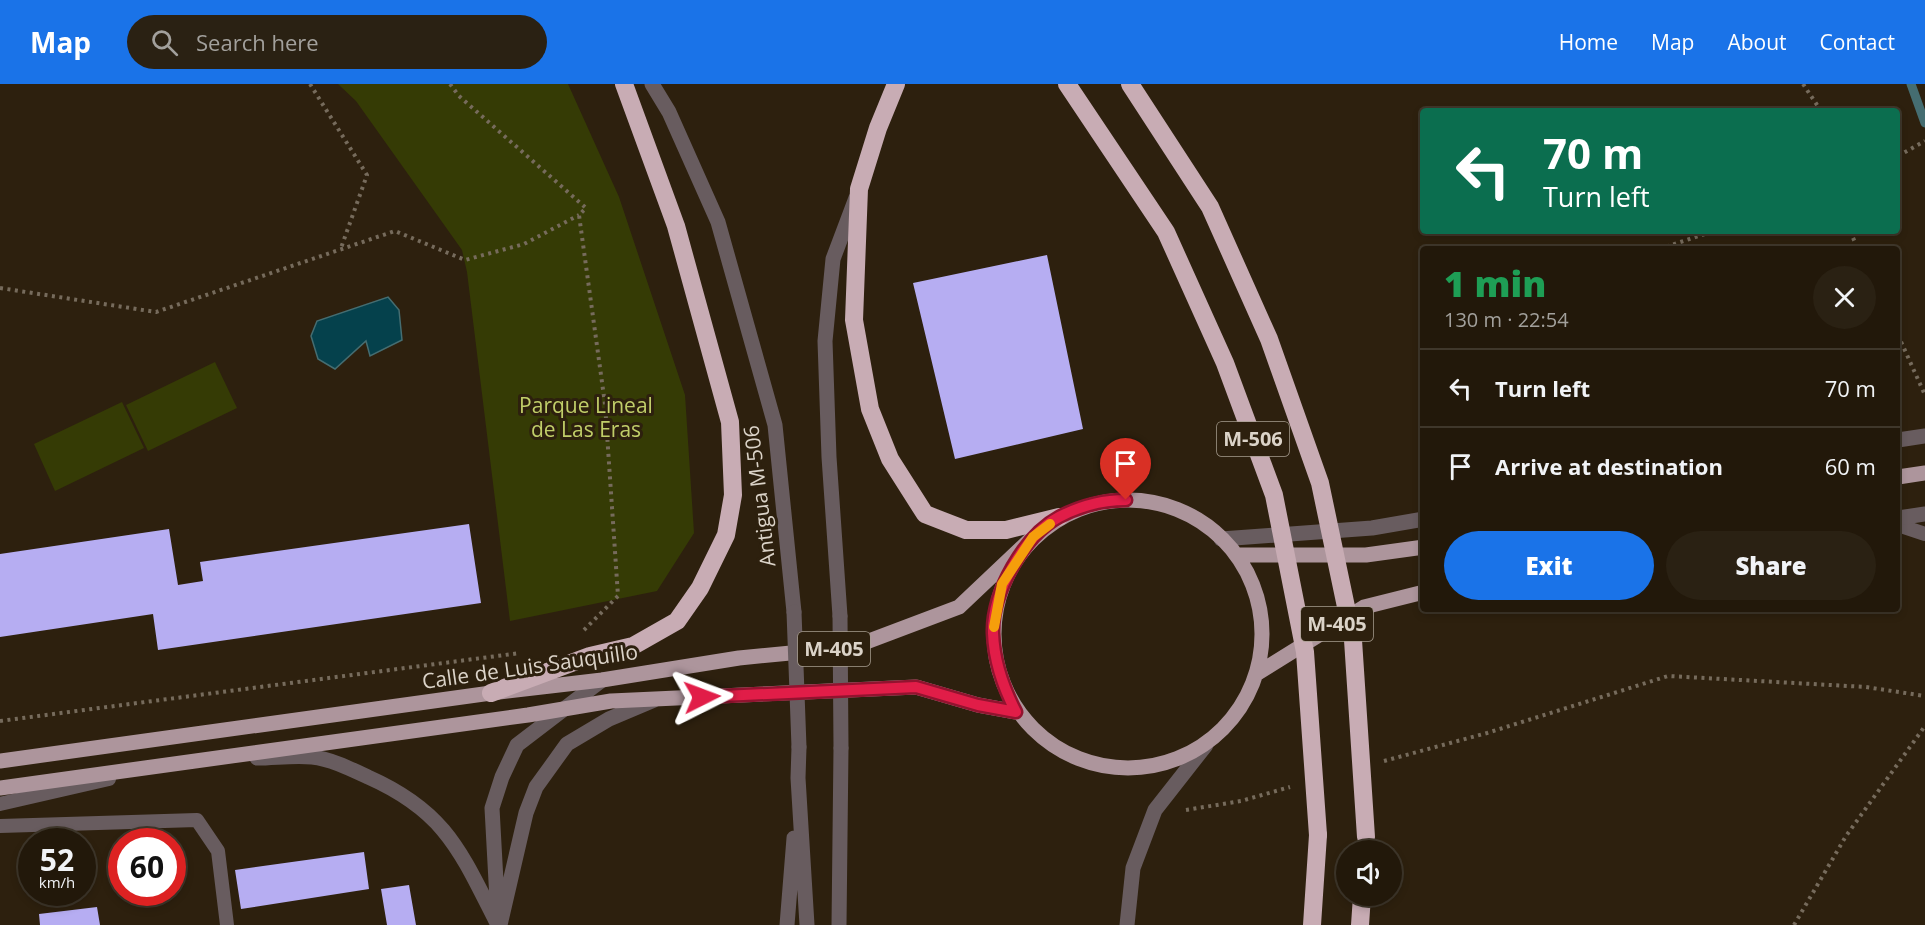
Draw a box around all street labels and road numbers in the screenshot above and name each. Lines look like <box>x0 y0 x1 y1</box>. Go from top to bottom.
road number: M-506 <box>1217 422 1289 456</box>
street label: Antigua M-506 <box>736 424 782 568</box>
road number: M-405 <box>1301 607 1373 641</box>
road number: M-405 <box>798 632 870 666</box>
street label: Calle de Luis Sauquillo <box>420 637 640 695</box>

